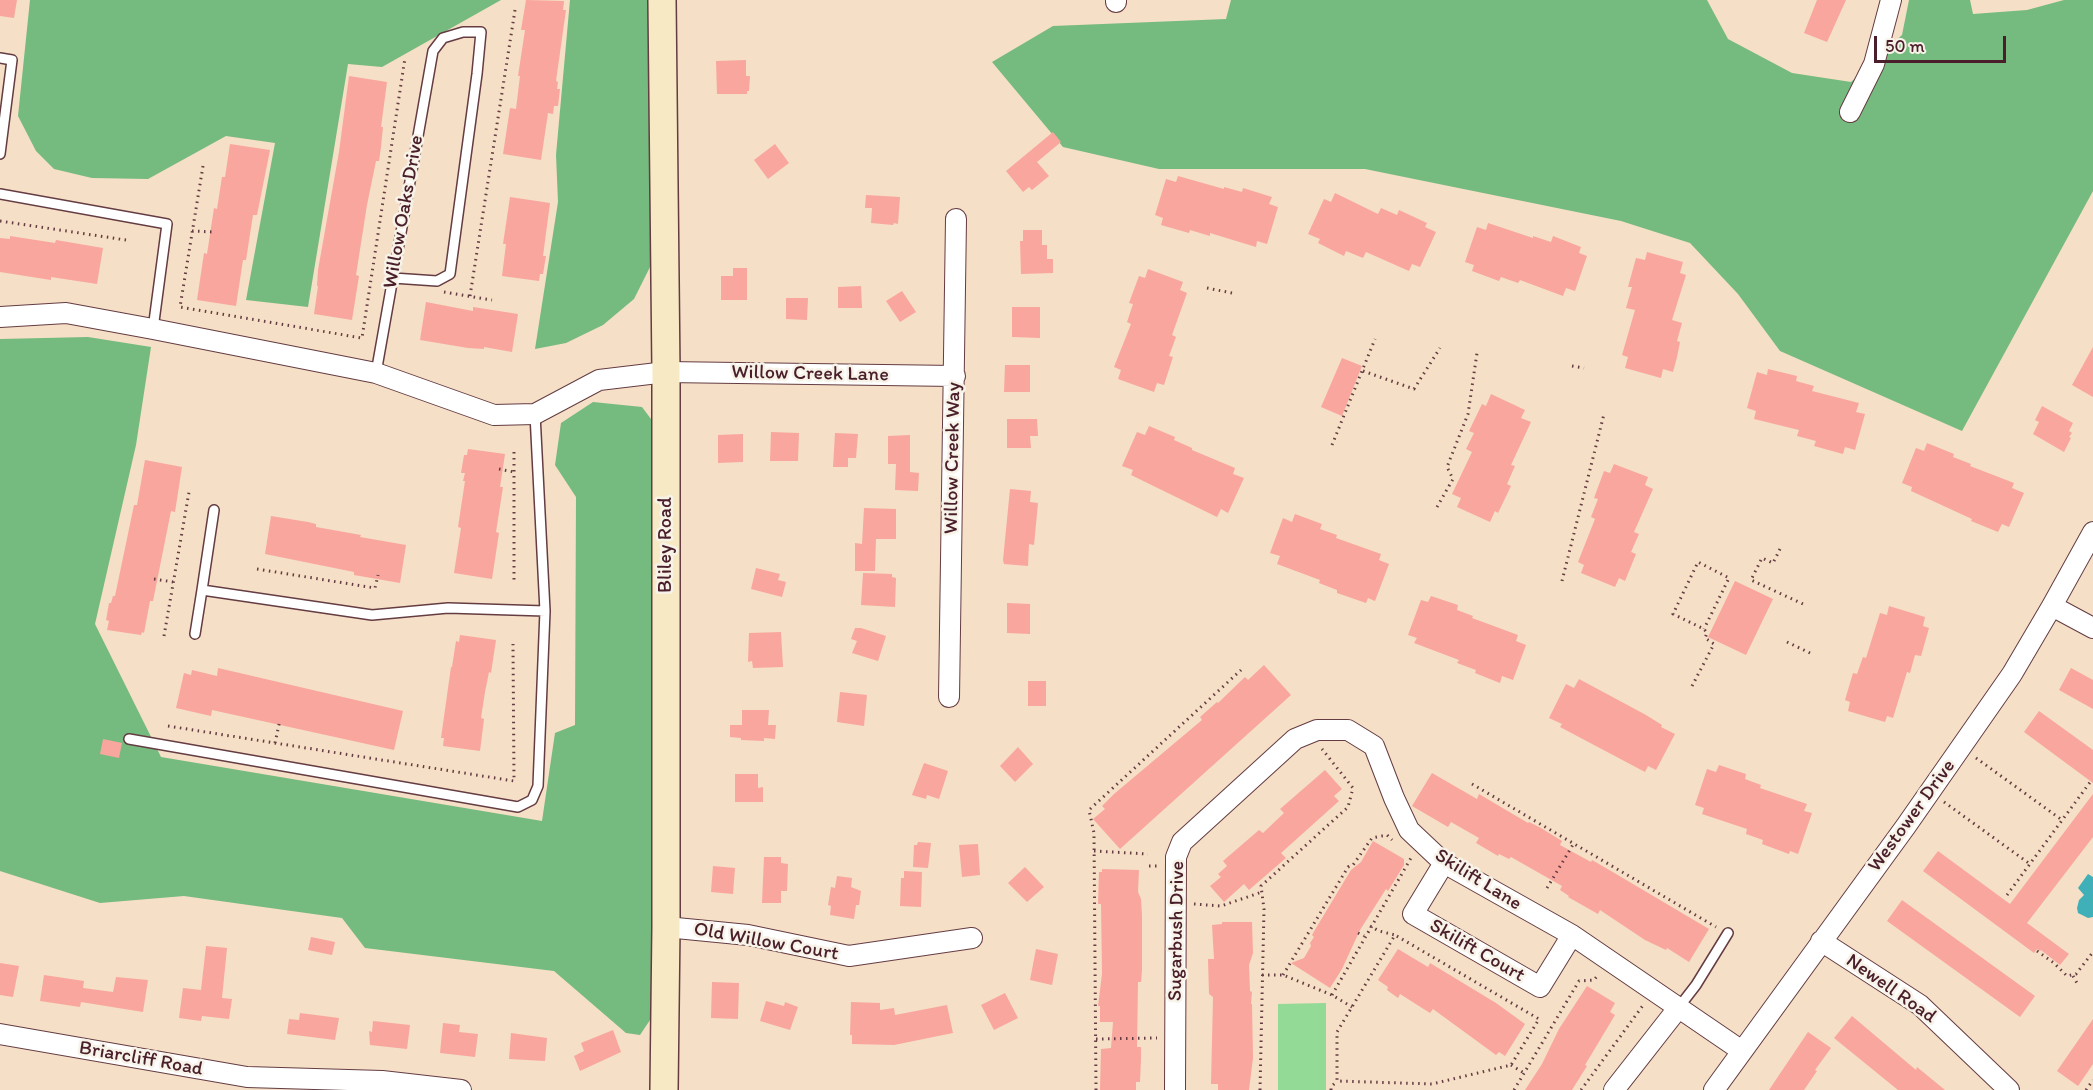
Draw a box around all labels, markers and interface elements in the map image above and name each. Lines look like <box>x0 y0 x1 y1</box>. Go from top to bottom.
scale bar <box>1877 24 2009 62</box>
text: 50 m <box>1885 35 1925 57</box>
street label: Willow Oaks Drive <box>379 133 429 291</box>
street label: Willow Creek Lane <box>731 361 889 387</box>
street label: Willow Creek Way <box>940 382 966 534</box>
street label: Bliley Road <box>654 497 678 593</box>
street label: Westower Drive <box>1863 755 1961 877</box>
street label: Skilift Lane <box>1430 844 1526 916</box>
street label: Sugarbush Drive <box>1164 861 1190 1001</box>
street label: Skilift Court <box>1425 914 1529 988</box>
street label: Old Willow Court <box>692 917 840 967</box>
street label: Newell Road <box>1841 949 1941 1029</box>
street label: Briarcliff Road <box>77 1036 205 1082</box>

